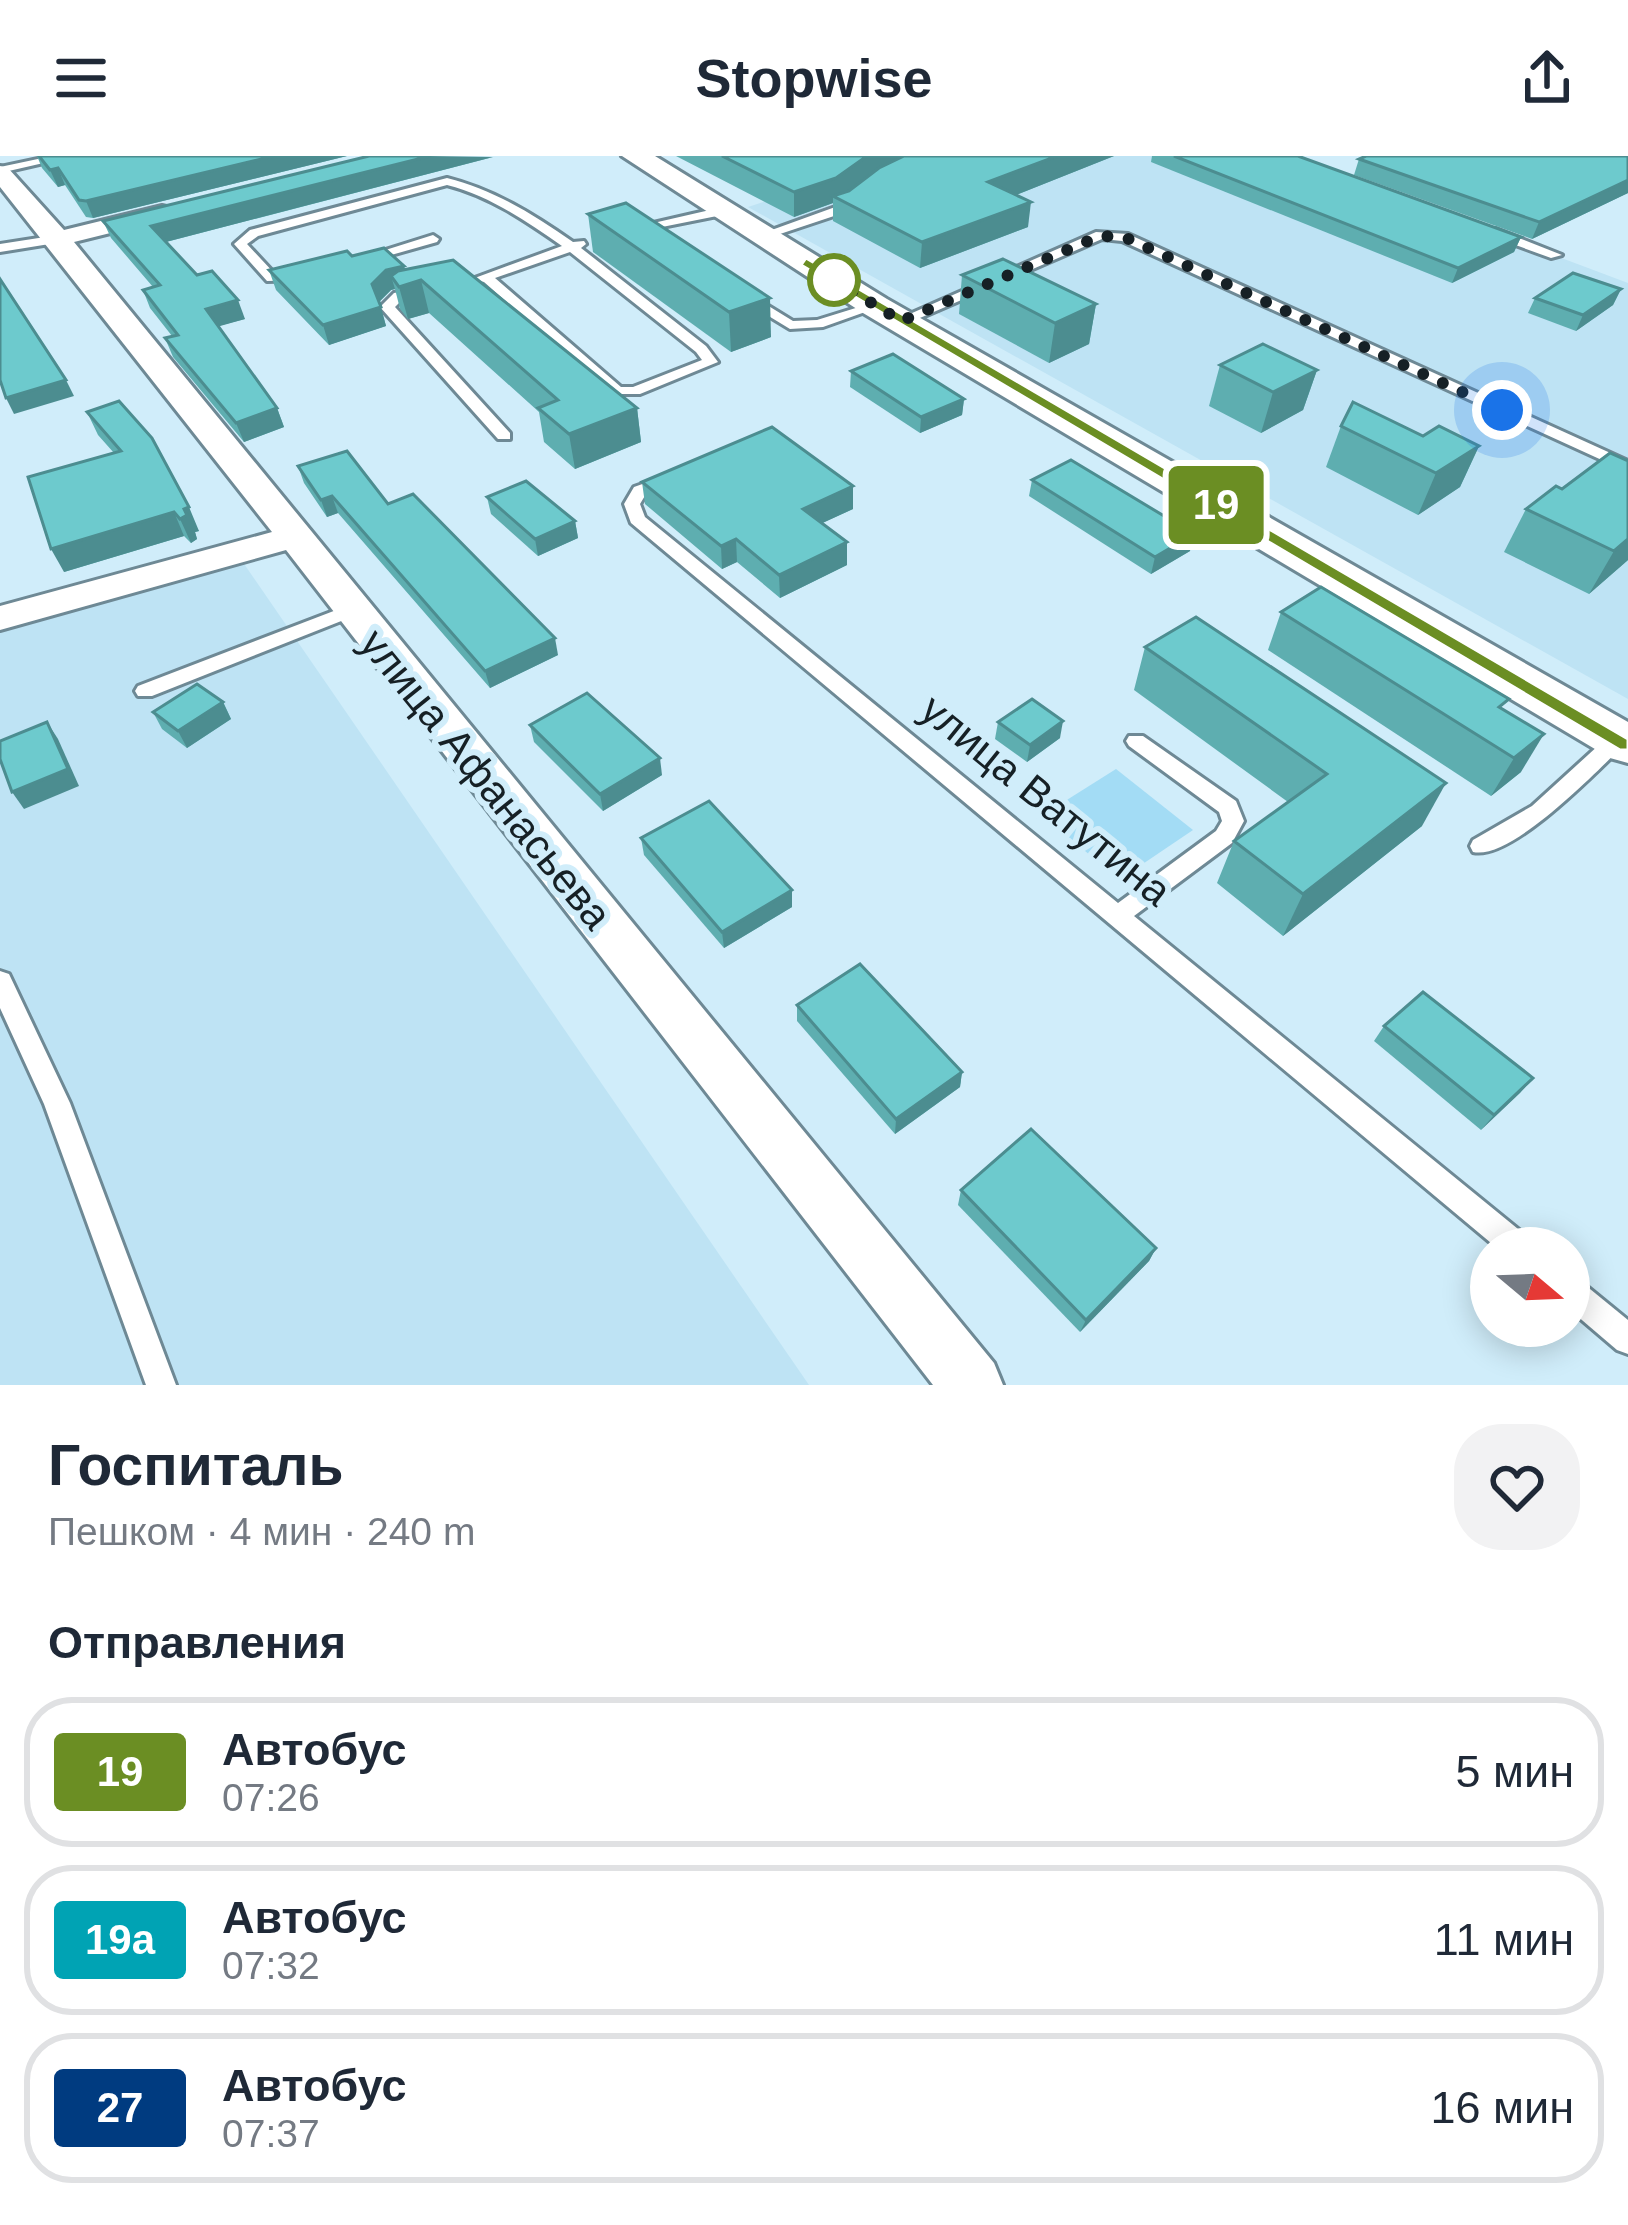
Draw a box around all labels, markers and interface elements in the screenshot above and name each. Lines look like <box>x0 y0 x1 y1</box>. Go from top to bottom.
icon: menu <box>48 45 114 111</box>
icon: share <box>1514 45 1580 111</box>
text: Stopwise <box>695 48 933 108</box>
unlabelled marker <box>809 255 859 305</box>
your location <box>1472 380 1532 440</box>
line badge: 19 <box>1162 466 1270 544</box>
text: 19 <box>1193 481 1239 528</box>
street label: улица Афанасьева <box>351 620 622 939</box>
street label: улица Ватутина <box>912 685 1181 915</box>
north arrow <box>1470 1227 1590 1347</box>
map controls <box>1470 1227 1590 1347</box>
button: heart <box>1454 1424 1580 1550</box>
text: Госпиталь <box>48 1433 344 1497</box>
text: Пешком · 4 мин · 240 m <box>48 1510 475 1553</box>
text: Отправления <box>48 1617 346 1668</box>
text: Автобус <box>222 1724 407 1775</box>
text: 5 мин <box>1456 1746 1574 1797</box>
text: 19 <box>97 1748 143 1795</box>
text: 07:26 <box>222 1776 320 1819</box>
text: Автобус <box>222 1892 407 1943</box>
text: 11 мин <box>1434 1914 1574 1965</box>
text: 19а <box>85 1916 155 1963</box>
text: 07:32 <box>222 1944 320 1987</box>
text: Автобус <box>222 2060 407 2111</box>
text: 16 мин <box>1431 2082 1574 2133</box>
text: 27 <box>97 2084 143 2131</box>
text: 07:37 <box>222 2112 320 2155</box>

